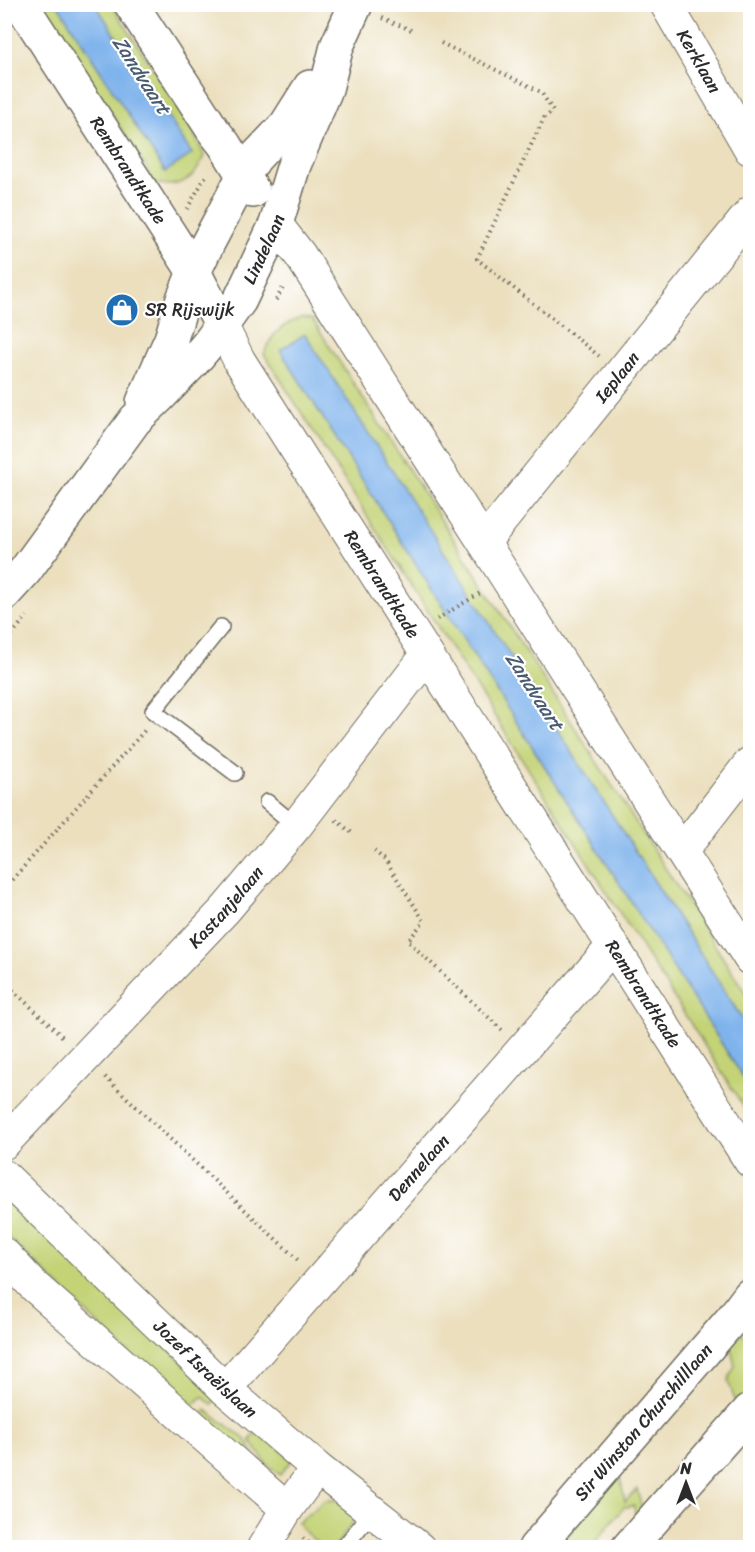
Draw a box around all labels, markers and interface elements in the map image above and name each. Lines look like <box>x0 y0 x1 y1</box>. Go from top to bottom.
street label: Kerklaan <box>668 23 731 100</box>
water label: Zandvaart <box>103 29 182 124</box>
street label: Rembrandtkade <box>81 110 175 231</box>
street label: Lindelaan <box>234 210 294 290</box>
shop icon: SR Rijswijk <box>104 292 140 328</box>
place label: SR Rijswijk <box>145 294 235 326</box>
street label: Ieplaan <box>586 344 648 411</box>
street label: Rembrandtkade <box>335 523 429 645</box>
water label: Zandvaart <box>496 645 575 740</box>
street label: Kastanjelaan <box>180 858 272 956</box>
street label: Rembrandtkade <box>597 933 690 1055</box>
street label: Dennelaan <box>380 1126 458 1209</box>
street label: Jozef Israëlslaan <box>145 1311 265 1427</box>
street label: Sir Winston Churchilllaan <box>566 1336 721 1508</box>
north arrow <box>656 1453 716 1513</box>
text: N <box>679 1454 692 1483</box>

